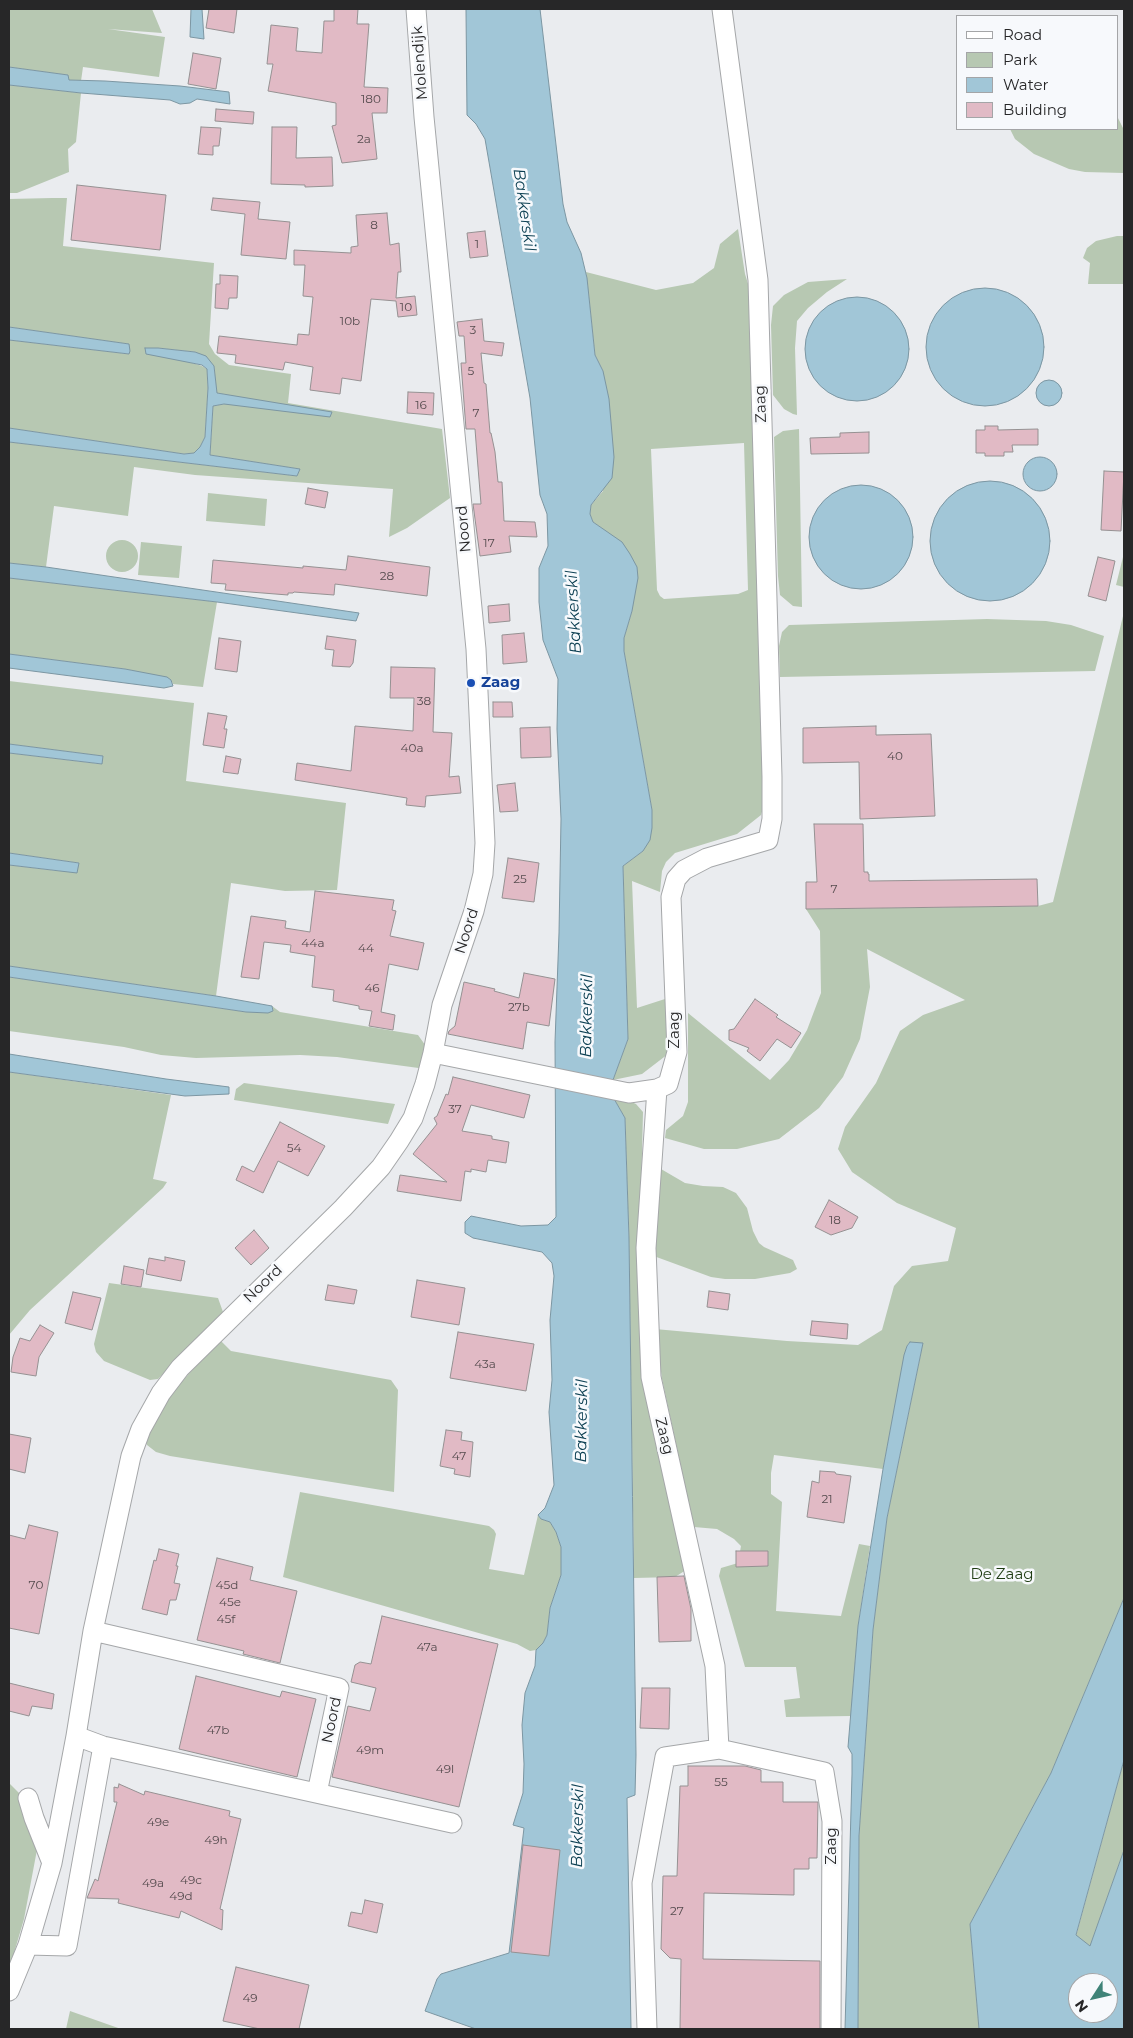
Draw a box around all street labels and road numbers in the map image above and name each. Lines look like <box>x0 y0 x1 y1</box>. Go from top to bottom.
street label: Molendijk <box>408 25 432 101</box>
street label: Zaag <box>751 385 771 423</box>
street label: Noord <box>453 505 475 553</box>
street label: Noord <box>451 906 483 956</box>
street label: Zaag <box>666 1011 684 1049</box>
street label: Noord <box>240 1261 286 1307</box>
street label: Zaag <box>651 1416 677 1456</box>
street label: Noord <box>318 1695 346 1745</box>
street label: Zaag <box>823 1827 841 1865</box>

